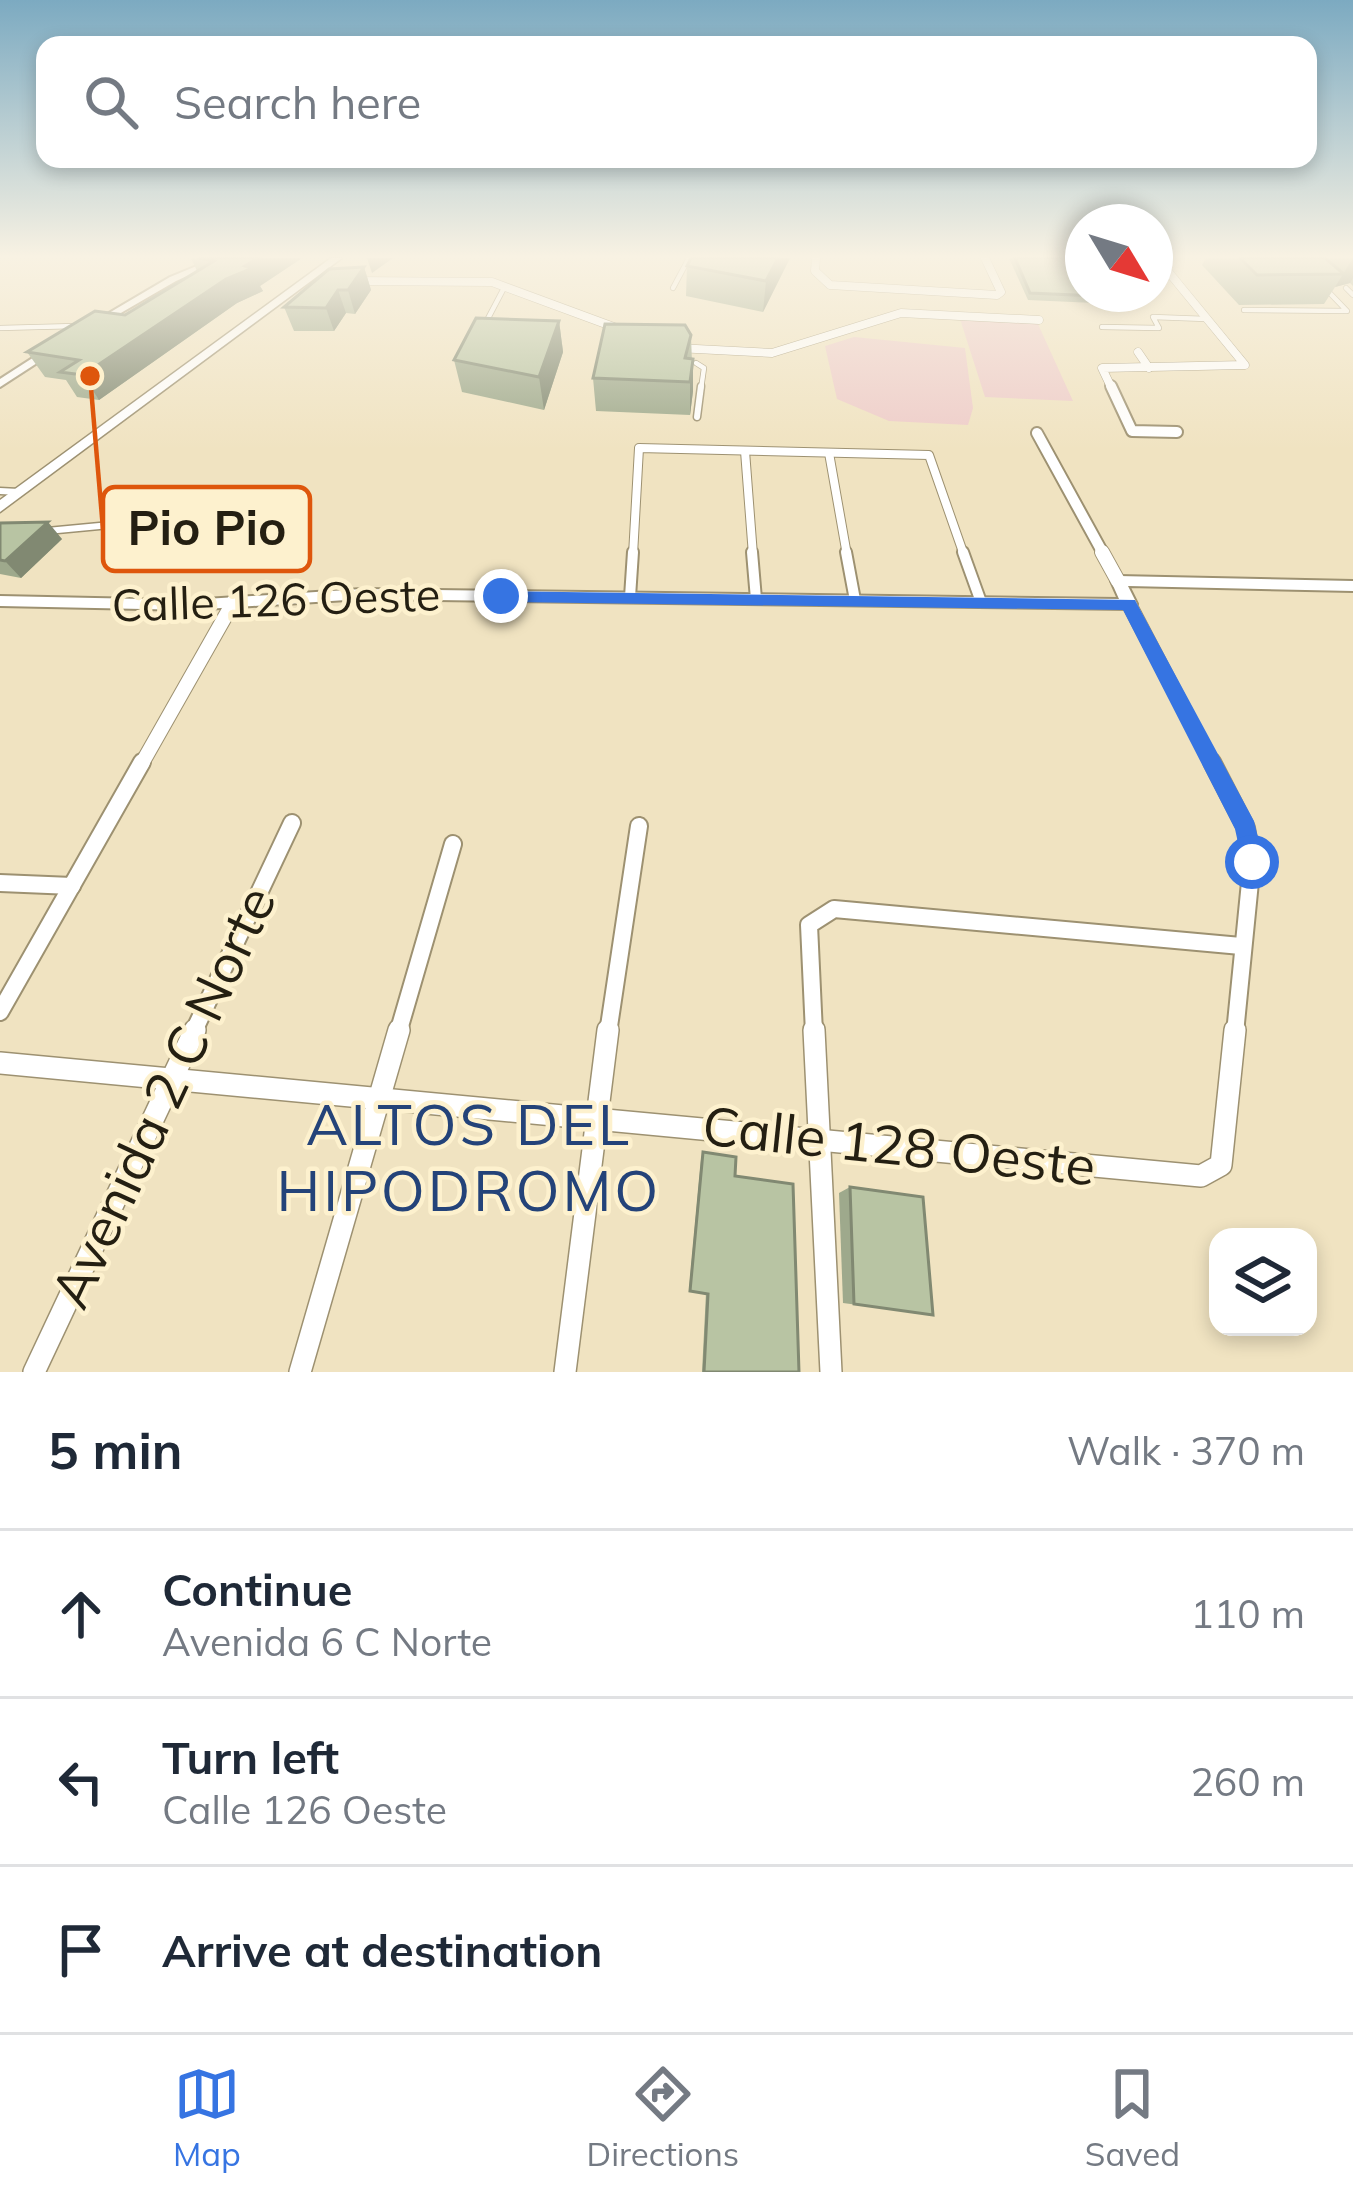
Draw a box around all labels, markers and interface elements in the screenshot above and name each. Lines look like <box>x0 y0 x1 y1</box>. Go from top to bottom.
search box <box>36 36 1317 168</box>
icon: search <box>78 69 144 135</box>
text: Search here <box>174 74 421 130</box>
north arrow <box>1065 204 1173 312</box>
callout: Pio Pio <box>103 487 310 571</box>
text: Pio Pio <box>128 497 286 557</box>
street label: Calle 126 Oeste <box>111 565 441 633</box>
route end <box>474 569 528 623</box>
route start <box>1225 835 1279 889</box>
street label: Avenida 2 C Norte <box>35 875 289 1318</box>
district label: ALTOS DEL HIPODROMO <box>277 1088 661 1225</box>
street label: Calle 128 Oeste <box>699 1091 1099 1199</box>
map controls <box>1209 1228 1317 1336</box>
button: layers <box>1209 1228 1317 1336</box>
text: 5 min <box>48 1418 183 1482</box>
text: Walk · 370 m <box>1067 1426 1305 1475</box>
text: Continue <box>162 1561 352 1617</box>
icon: ahead <box>48 1581 114 1647</box>
text: 110 m <box>1190 1589 1305 1638</box>
text: Avenida 6 C Norte <box>162 1617 492 1666</box>
text: Turn left <box>162 1729 339 1785</box>
icon: left <box>48 1749 114 1815</box>
text: 260 m <box>1190 1757 1305 1806</box>
text: Calle 126 Oeste <box>162 1785 447 1834</box>
icon: arrive <box>48 1917 114 1983</box>
text: Arrive at destination <box>162 1922 602 1978</box>
tab: Map <box>173 2061 241 2174</box>
tab: Directions <box>587 2061 739 2174</box>
tab: Saved <box>1085 2061 1180 2174</box>

